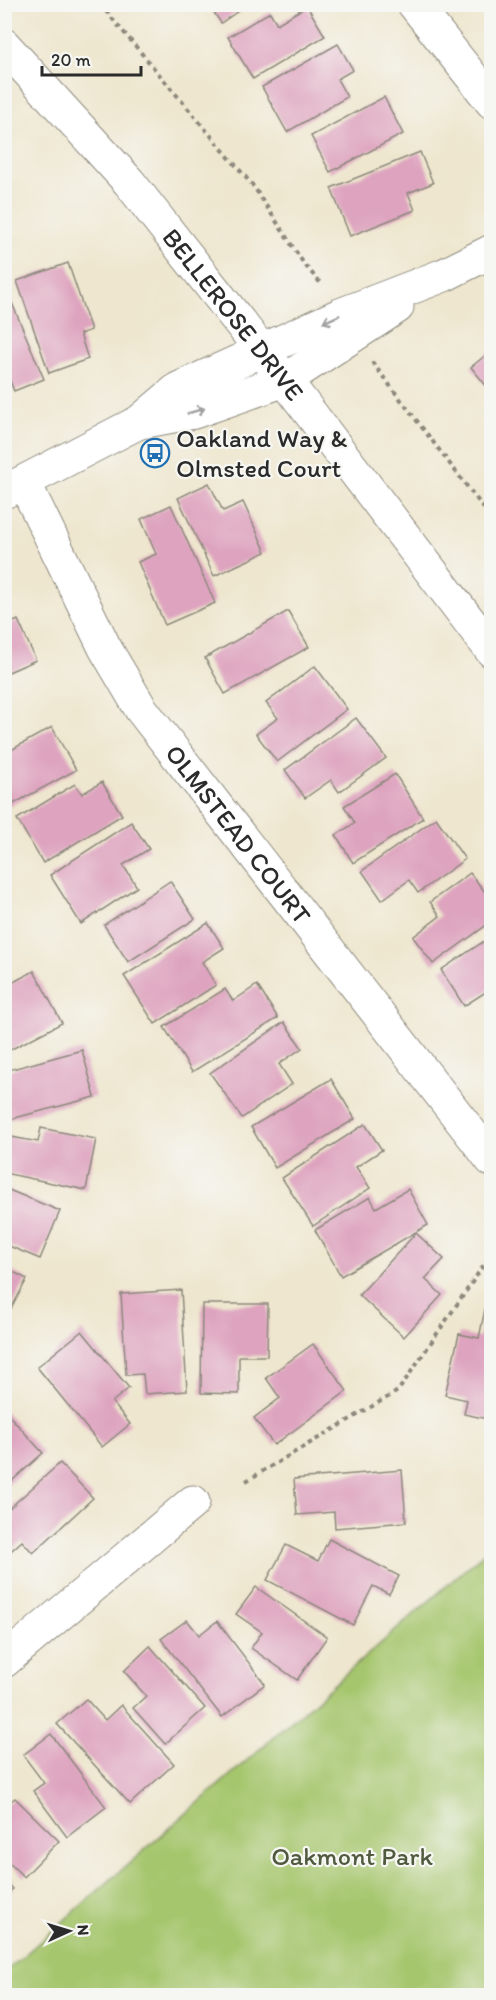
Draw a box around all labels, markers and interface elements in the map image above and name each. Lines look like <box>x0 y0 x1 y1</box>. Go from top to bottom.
scale bar <box>42 39 141 77</box>
text: 20 m <box>51 49 91 71</box>
street label: BELLEROSE DRIVE <box>156 222 311 407</box>
one-way arrow <box>322 314 340 325</box>
one-way arrow <box>186 404 205 416</box>
place label: Oakland Way & Olmsted Court <box>176 422 347 484</box>
bus stop icon: Oakland Way & Olmsted Court <box>139 437 171 469</box>
street label: OLMSTEAD COURT <box>158 738 318 931</box>
park label: Oakmont Park <box>271 1840 433 1872</box>
north arrow <box>39 1901 99 1961</box>
text: N <box>74 1924 93 1936</box>

